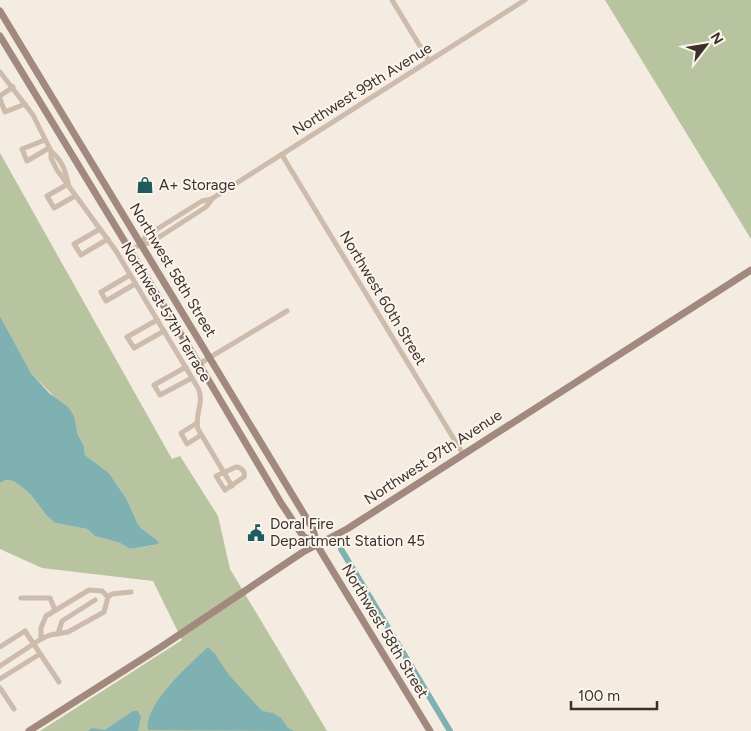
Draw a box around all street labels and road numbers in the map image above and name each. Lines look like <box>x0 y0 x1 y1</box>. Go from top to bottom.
street label: Northwest 99th Avenue <box>289 39 435 139</box>
street label: Northwest 58th Street <box>126 200 220 341</box>
street label: Northwest 60th Street <box>336 228 430 369</box>
street label: Northwest 57th Terrace <box>117 239 215 385</box>
street label: Northwest 97th Avenue <box>361 406 505 508</box>
street label: Northwest 58th Street <box>338 561 432 702</box>

